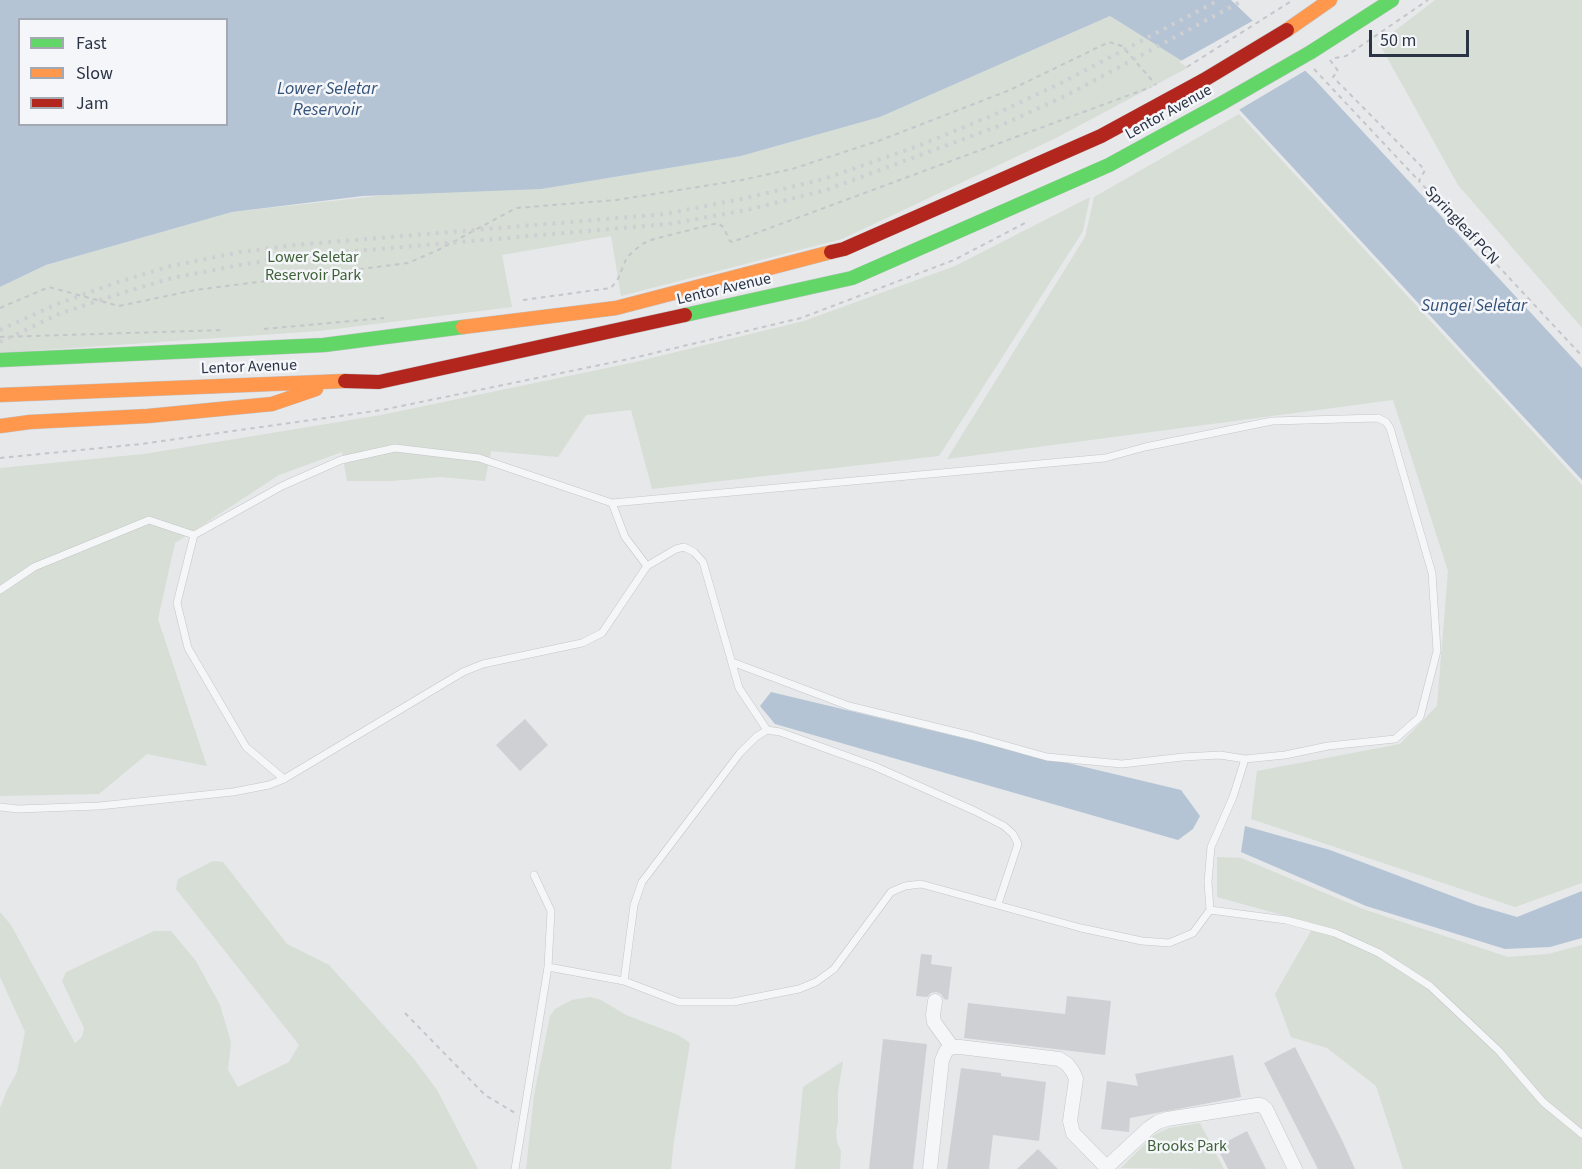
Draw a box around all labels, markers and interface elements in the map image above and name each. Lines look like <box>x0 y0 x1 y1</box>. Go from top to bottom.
legend <box>18 18 228 126</box>
scale bar <box>1372 18 1472 56</box>
text: 50 m <box>1380 28 1416 53</box>
text: Fast <box>76 31 107 56</box>
text: Slow <box>76 61 113 86</box>
water label: Lower Seletar Reservoir <box>277 79 377 122</box>
street label: Lentor Avenue <box>1122 81 1216 145</box>
text: Jam <box>76 91 109 116</box>
street label: Springleaf PCN <box>1420 183 1502 269</box>
park label: Lower Seletar Reservoir Park <box>265 248 361 286</box>
street label: Lentor Avenue <box>675 270 773 310</box>
water label: Sungei Seletar <box>1421 296 1527 318</box>
street label: Lentor Avenue <box>201 357 297 379</box>
park label: Brooks Park <box>1147 1137 1227 1157</box>

